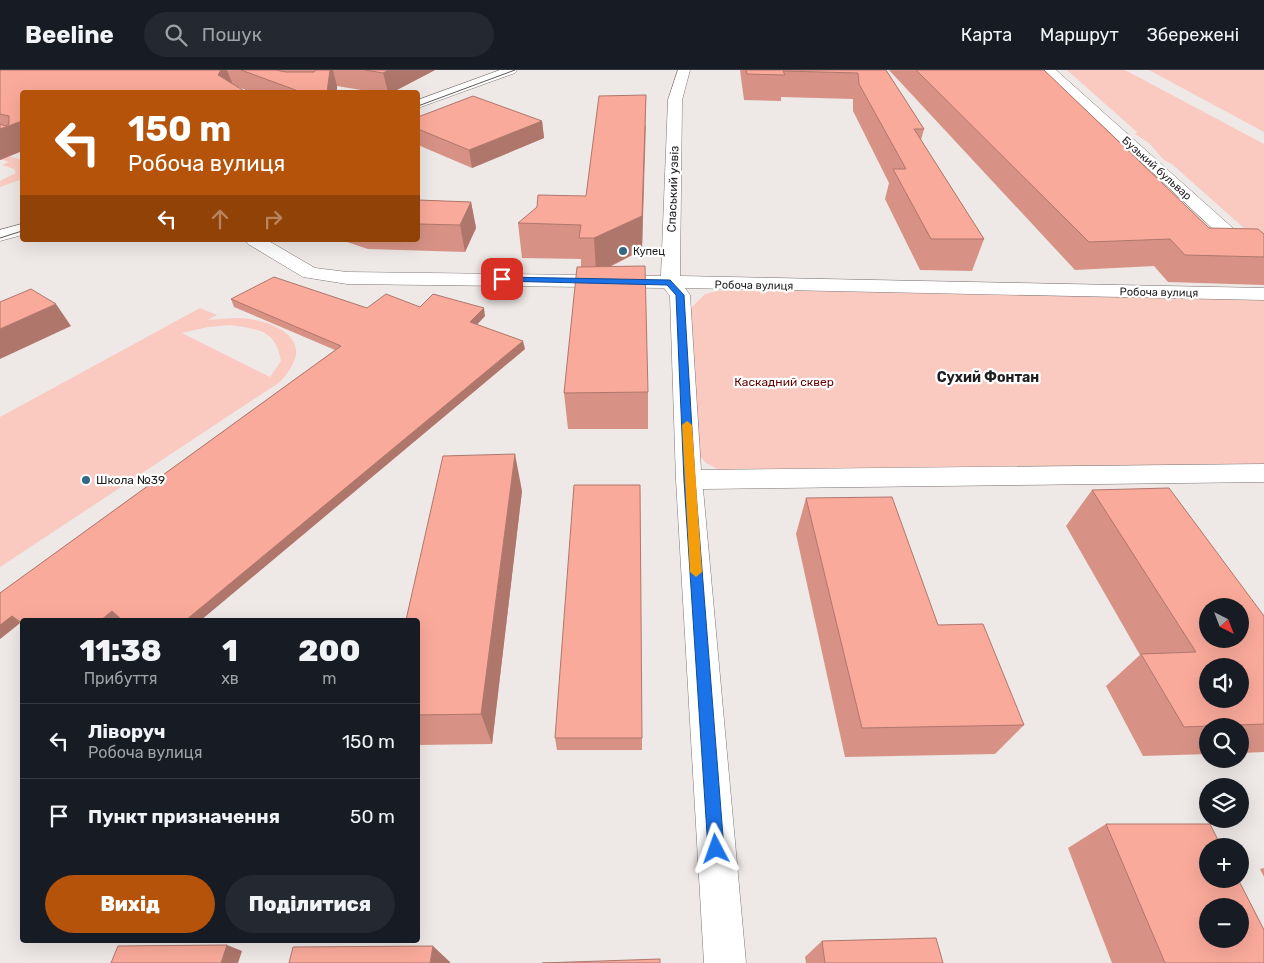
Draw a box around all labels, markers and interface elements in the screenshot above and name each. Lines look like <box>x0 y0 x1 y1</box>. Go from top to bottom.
search box <box>144 12 494 57</box>
text: Beeline <box>25 21 114 49</box>
icon: search <box>162 21 190 49</box>
text: Пошук <box>202 23 262 46</box>
text: Карта <box>961 24 1012 46</box>
text: Маршрут <box>1040 24 1119 46</box>
text: Збережені <box>1147 24 1239 46</box>
text: 150 m <box>128 108 231 150</box>
icon: left <box>45 110 110 175</box>
street label: Бузький бульвар <box>1119 134 1194 203</box>
street label: Спаський узвіз <box>664 145 682 233</box>
text: Робоча вулиця <box>128 150 285 177</box>
icon: left <box>153 205 181 233</box>
icon: ahead <box>206 205 234 233</box>
icon: right <box>259 205 287 233</box>
marker: Купец <box>617 245 629 257</box>
place label: Купец <box>633 245 665 258</box>
pin <box>481 258 523 300</box>
icon: arrive <box>488 265 516 293</box>
street label: Робоча вулиця <box>715 278 793 293</box>
street label: Робоча вулиця <box>1120 285 1198 300</box>
district label: Сухий Фонтан <box>937 369 1039 386</box>
park label: Каскадний сквер <box>734 375 834 389</box>
place label: Школа №39 <box>96 473 165 487</box>
marker: Школа №39 <box>80 474 92 486</box>
north arrow <box>1199 598 1249 648</box>
map controls <box>1199 598 1249 948</box>
text: 11:38 <box>79 633 162 669</box>
text: 1 <box>222 633 238 669</box>
text: 200 <box>298 633 360 669</box>
button: sound <box>1199 658 1249 708</box>
text: Прибуття <box>84 669 158 688</box>
text: хв <box>221 669 239 688</box>
text: m <box>322 669 336 688</box>
button: search <box>1199 718 1249 768</box>
text: Ліворуч <box>88 720 165 743</box>
icon: left <box>45 727 73 755</box>
text: 150 m <box>342 730 395 753</box>
text: Робоча вулиця <box>88 743 202 762</box>
button: layers <box>1199 778 1249 828</box>
icon: arrive <box>45 802 73 830</box>
text: Пункт призначення <box>88 805 280 828</box>
text: 50 m <box>350 805 395 828</box>
position arrow <box>689 822 741 874</box>
button: + <box>1199 838 1249 888</box>
button: Вихід <box>45 875 215 933</box>
button: Поділитися <box>225 875 395 933</box>
button: − <box>1199 898 1249 948</box>

